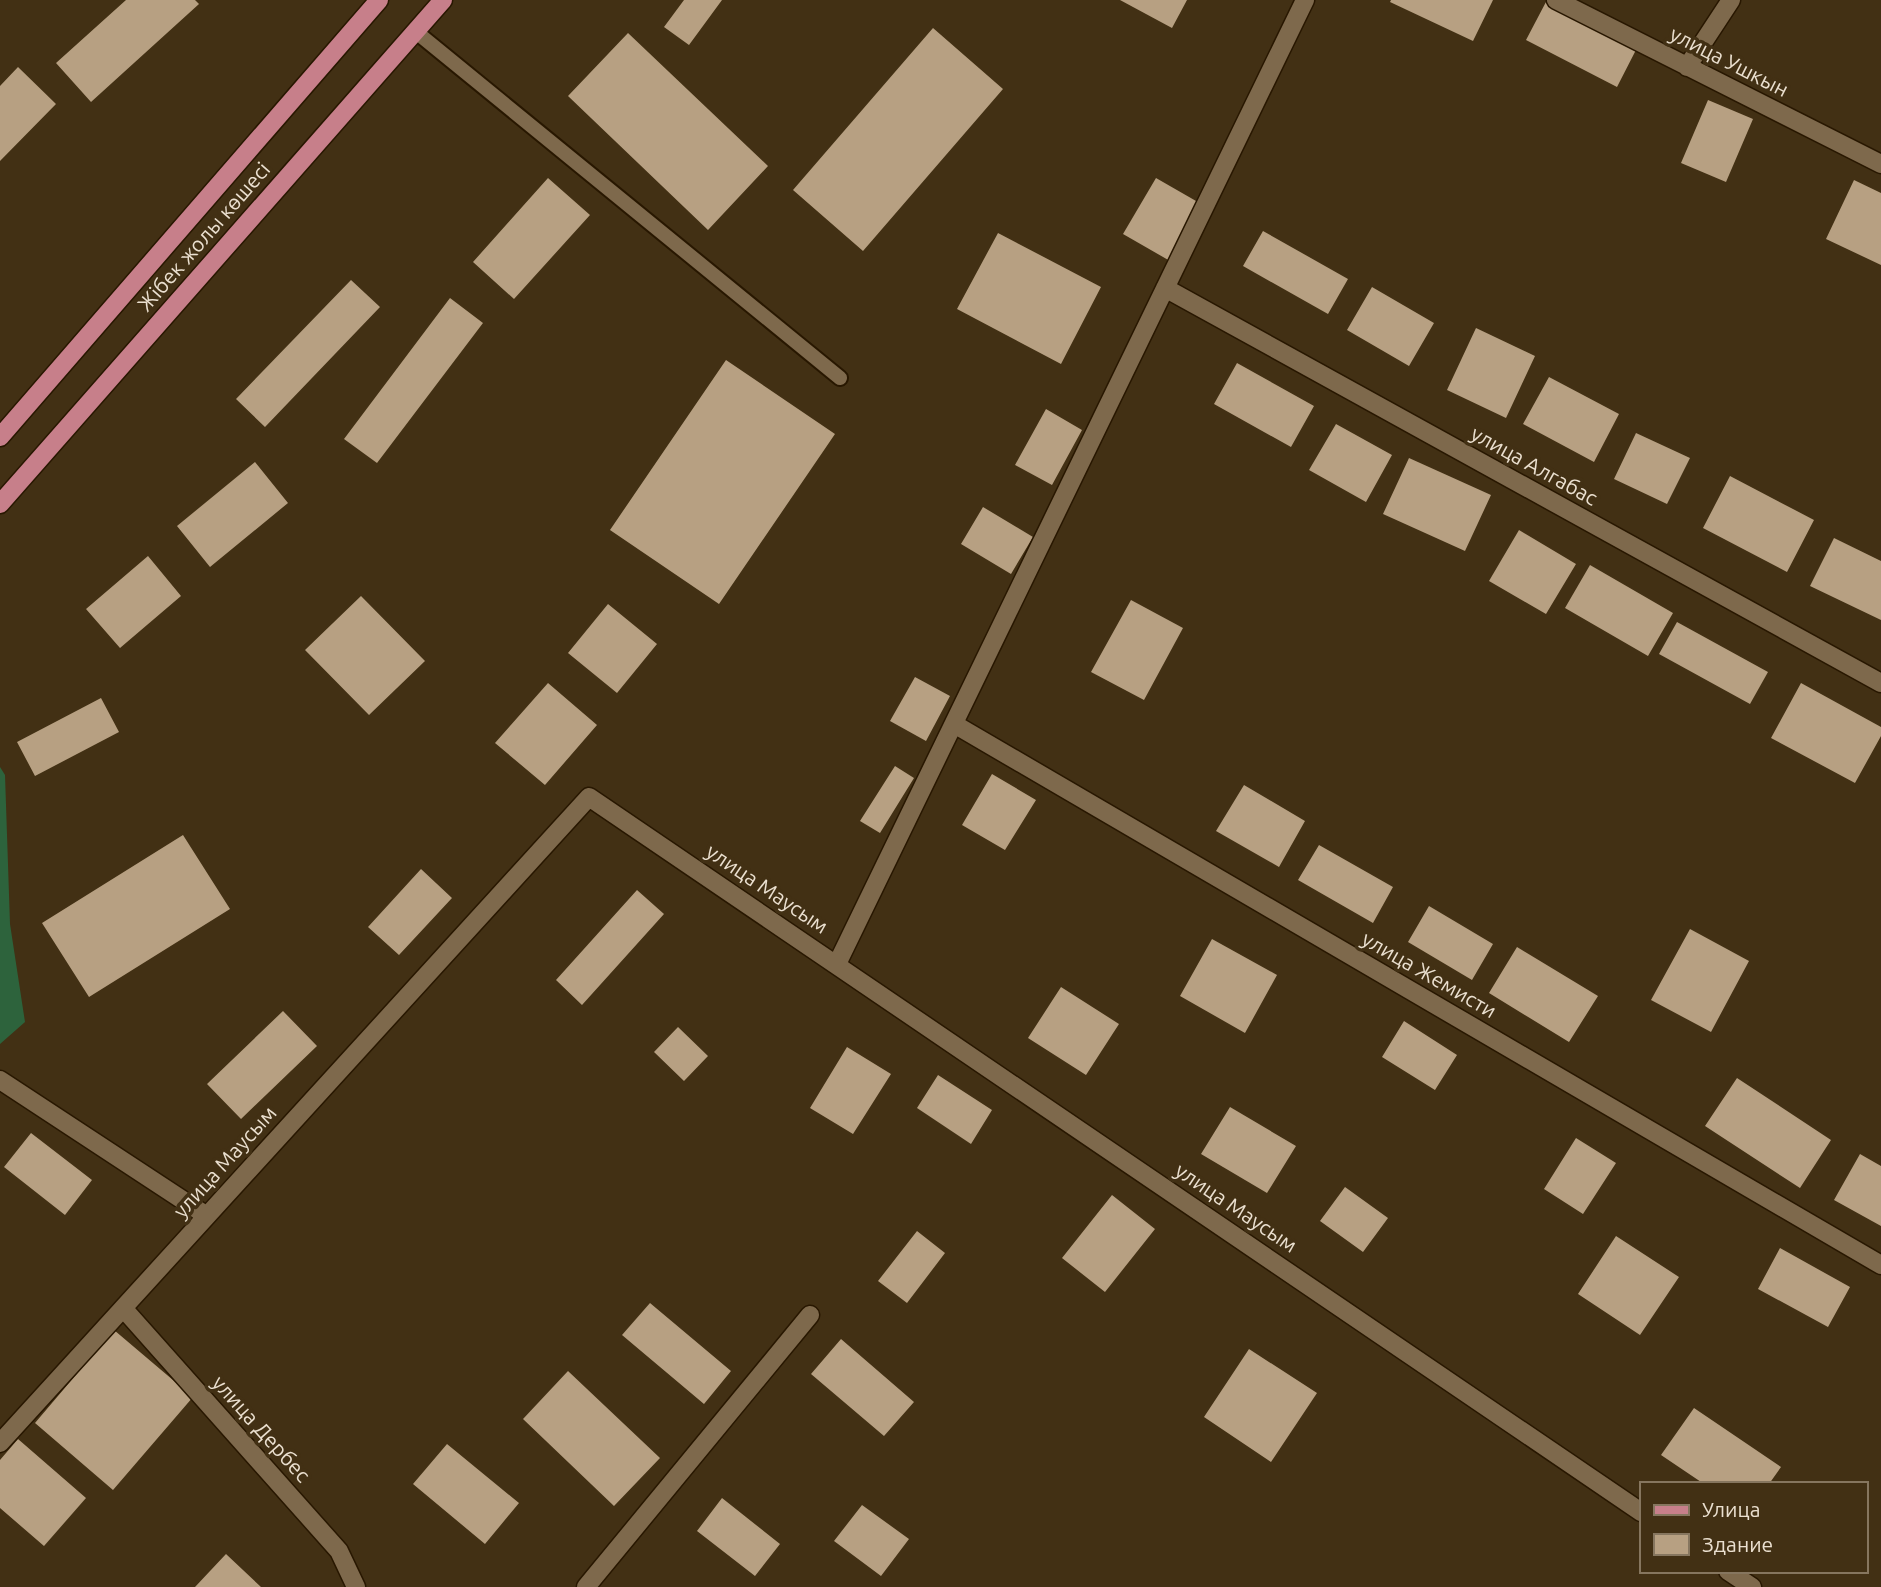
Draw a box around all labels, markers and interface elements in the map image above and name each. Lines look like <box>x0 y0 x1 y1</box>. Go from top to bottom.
street label: улица Ушкын <box>1666 21 1793 101</box>
street label: Жібек жолы көшесі <box>132 157 274 316</box>
street label: улица Алгабас <box>1467 420 1602 510</box>
street label: улица Маусым <box>702 838 833 938</box>
street label: улица Жемисти <box>1358 926 1501 1022</box>
street label: улица Маусым <box>168 1100 281 1222</box>
street label: улица Маусым <box>1171 1157 1302 1257</box>
street label: улица Дербес <box>208 1370 316 1486</box>
legend <box>1640 1482 1867 1573</box>
text: Улица <box>1702 1497 1760 1521</box>
text: Здание <box>1702 1532 1773 1556</box>

